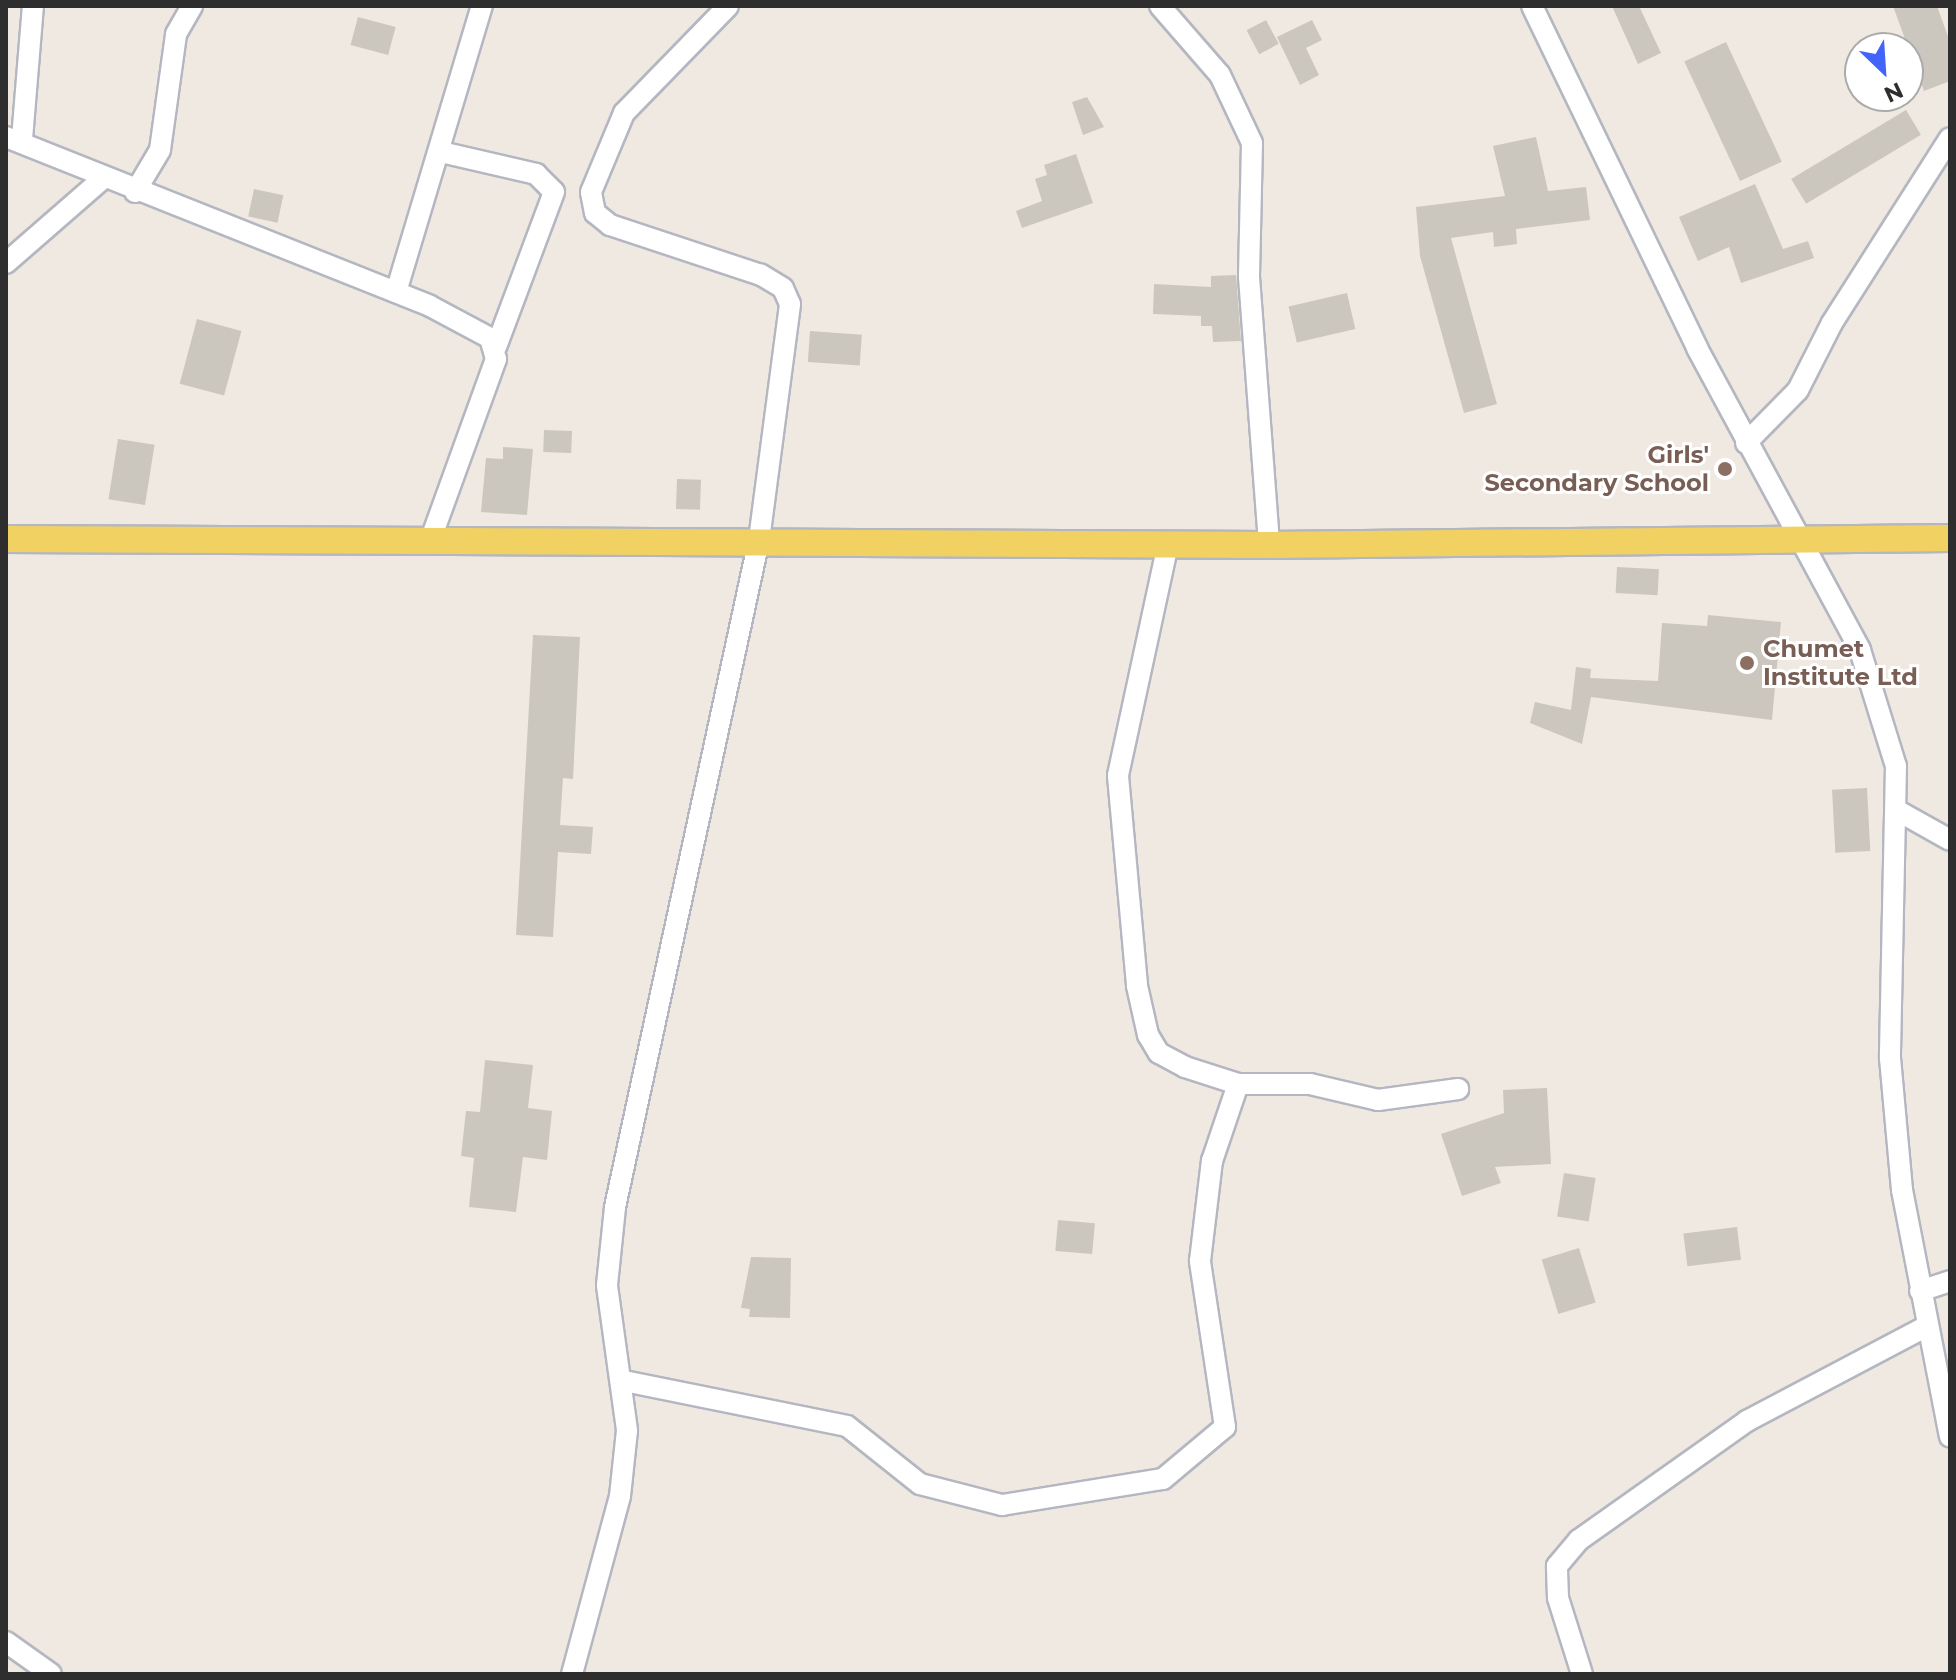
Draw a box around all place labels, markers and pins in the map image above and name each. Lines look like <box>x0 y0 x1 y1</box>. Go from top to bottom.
place label: Girls' Secondary School <box>1484 441 1709 497</box>
marker: Girls' Secondary School <box>1716 460 1734 478</box>
place label: Chumet Institute Ltd <box>1763 635 1918 691</box>
marker: Chumet Institute Ltd <box>1738 654 1756 672</box>

